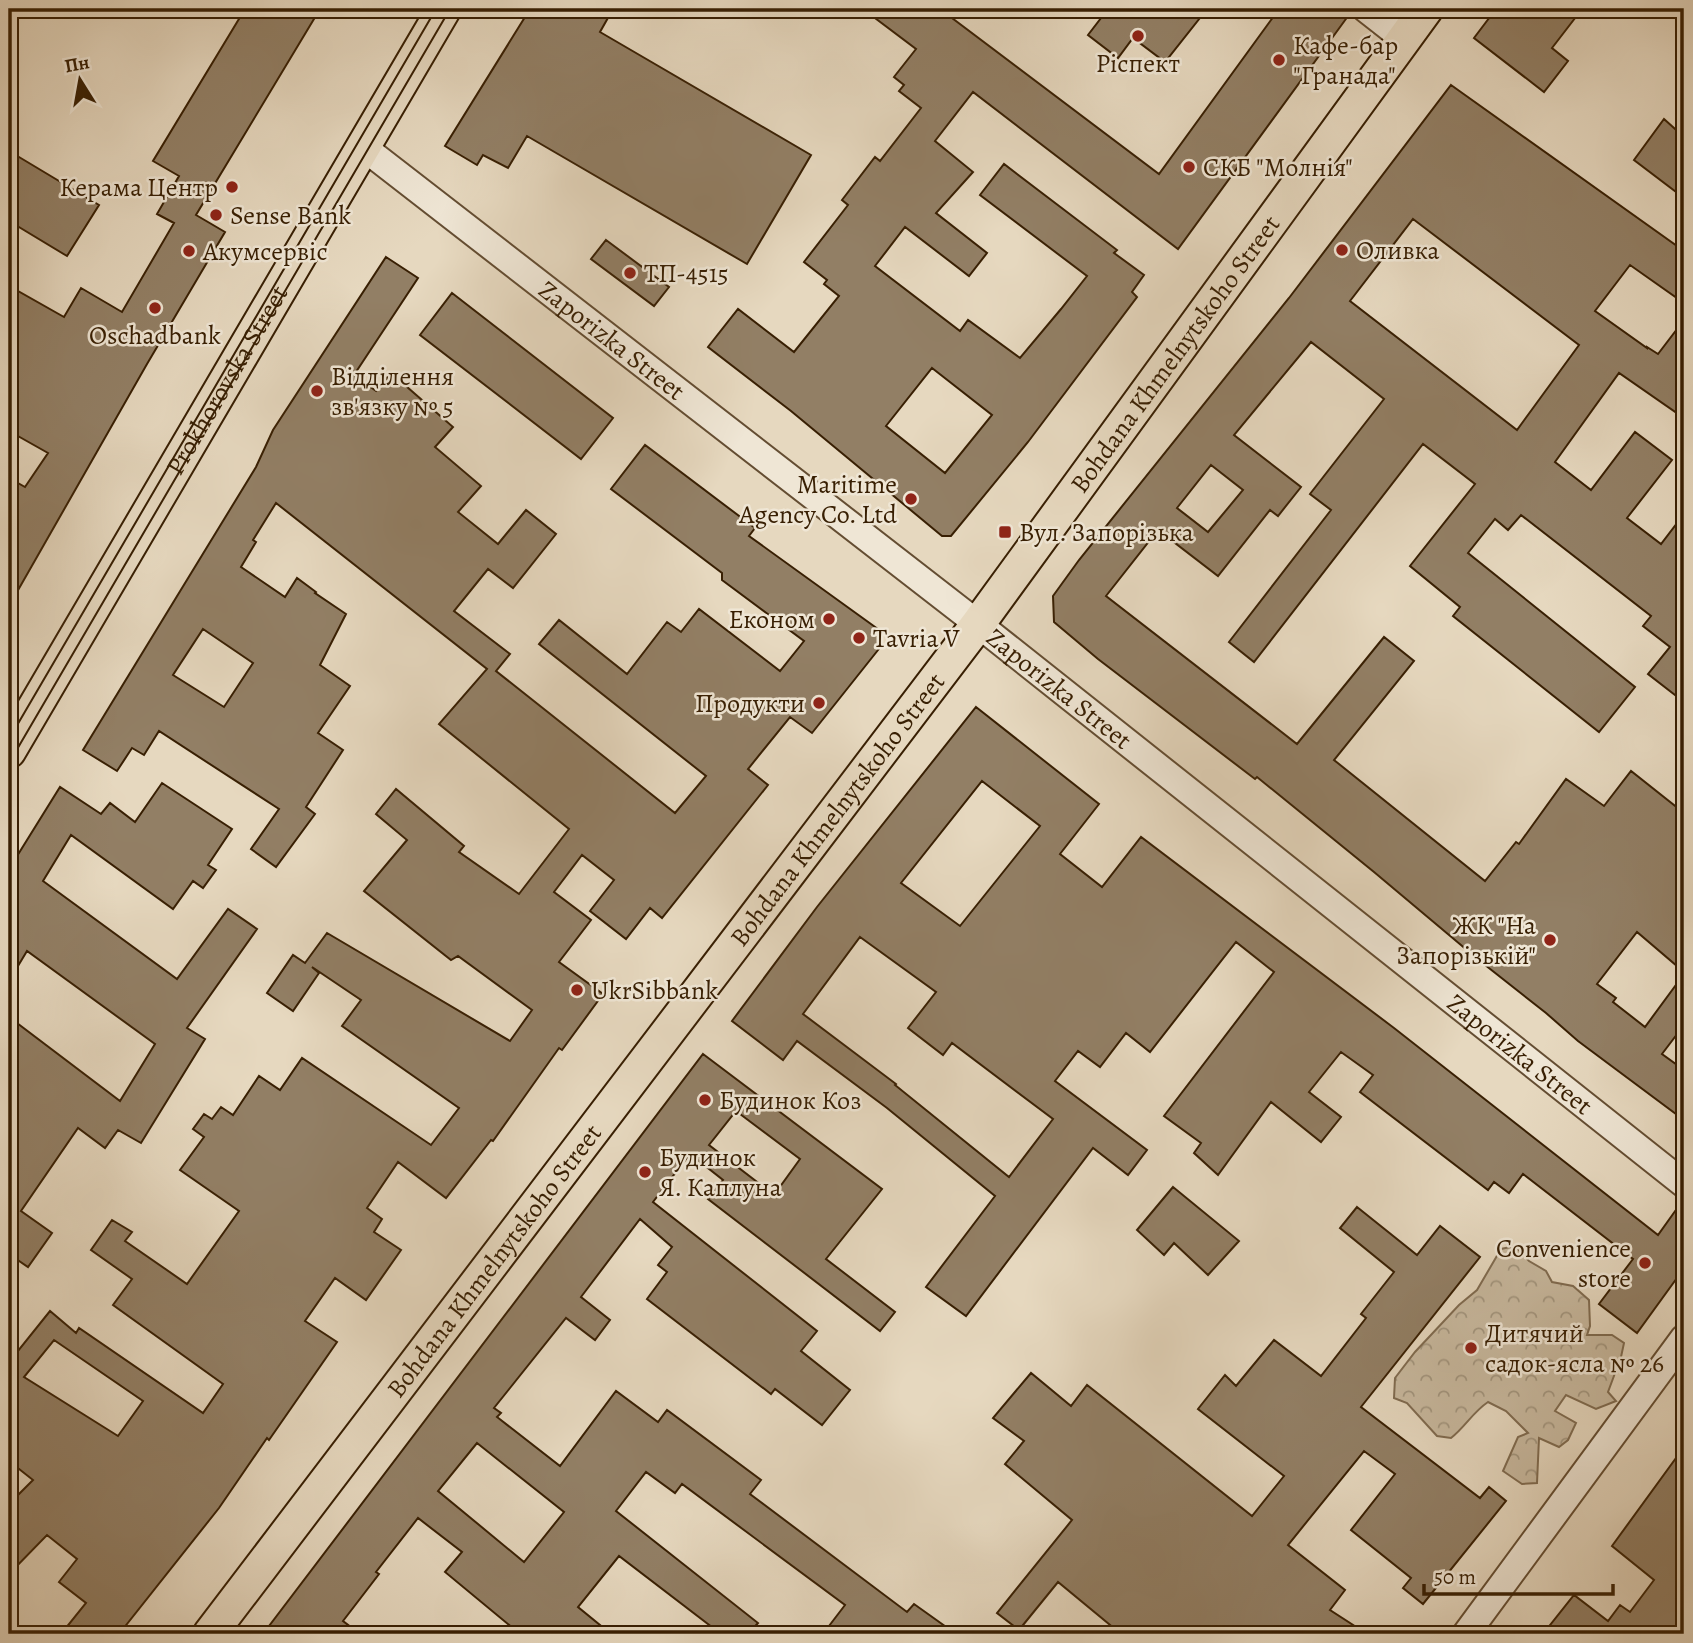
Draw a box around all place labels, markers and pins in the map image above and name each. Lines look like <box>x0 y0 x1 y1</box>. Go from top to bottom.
marker: Ріспект <box>1130 28 1146 44</box>
place label: Кафе-бар "Гранада" <box>1293 28 1398 93</box>
place label: Ріспект <box>1096 46 1181 81</box>
marker: Кафе-бар "Гранада" <box>1271 52 1287 68</box>
place label: СКБ "Молнія" <box>1203 150 1353 185</box>
marker: СКБ "Молнія" <box>1181 159 1197 175</box>
place label: Керама Центр <box>59 170 218 205</box>
marker: Керама Центр <box>224 179 240 195</box>
place label: Sense Bank <box>230 198 351 233</box>
marker: Sense Bank <box>208 207 224 223</box>
place label: Оливка <box>1356 233 1439 268</box>
place label: Акумсервіс <box>202 234 328 269</box>
marker: Оливка <box>1334 242 1350 258</box>
marker: Акумсервіс <box>181 243 197 259</box>
place label: ТП-4515 <box>644 256 729 291</box>
marker: ТП-4515 <box>622 265 638 281</box>
marker: Oschadbank <box>147 300 163 316</box>
place label: Oschadbank <box>89 318 221 353</box>
place label: Відділення зв'язку № 5 <box>331 359 454 424</box>
marker: Відділення зв'язку № 5 <box>309 383 325 399</box>
place label: Maritime Agency Co. Ltd <box>738 467 897 532</box>
marker: Maritime Agency Co. Ltd <box>903 491 919 507</box>
place label: Вул. Запорізька <box>1019 515 1194 550</box>
marker: Вул. Запорізька <box>997 524 1013 540</box>
place label: Економ <box>729 602 815 637</box>
marker: Економ <box>821 611 837 627</box>
place label: Tavria V <box>873 621 960 656</box>
marker: Tavria V <box>851 630 867 646</box>
place label: Продукти <box>695 686 805 721</box>
marker: Продукти <box>811 695 827 711</box>
place label: ЖК "На Запорізькій" <box>1396 908 1536 973</box>
marker: ЖК "На Запорізькій" <box>1542 932 1558 948</box>
place label: UkrSibbank <box>591 973 718 1008</box>
marker: UkrSibbank <box>569 982 585 998</box>
place label: Будинок Коз <box>719 1083 861 1118</box>
marker: Будинок Коз <box>697 1092 713 1108</box>
place label: Будинок Я. Каплуна <box>659 1140 782 1205</box>
marker: Будинок Я. Каплуна <box>637 1164 653 1180</box>
place label: Convenience store <box>1496 1231 1631 1296</box>
marker: Convenience store <box>1637 1255 1653 1271</box>
place label: Дитячий садок-ясла № 26 <box>1485 1316 1664 1381</box>
marker: Дитячий садок-ясла № 26 <box>1463 1340 1479 1356</box>

